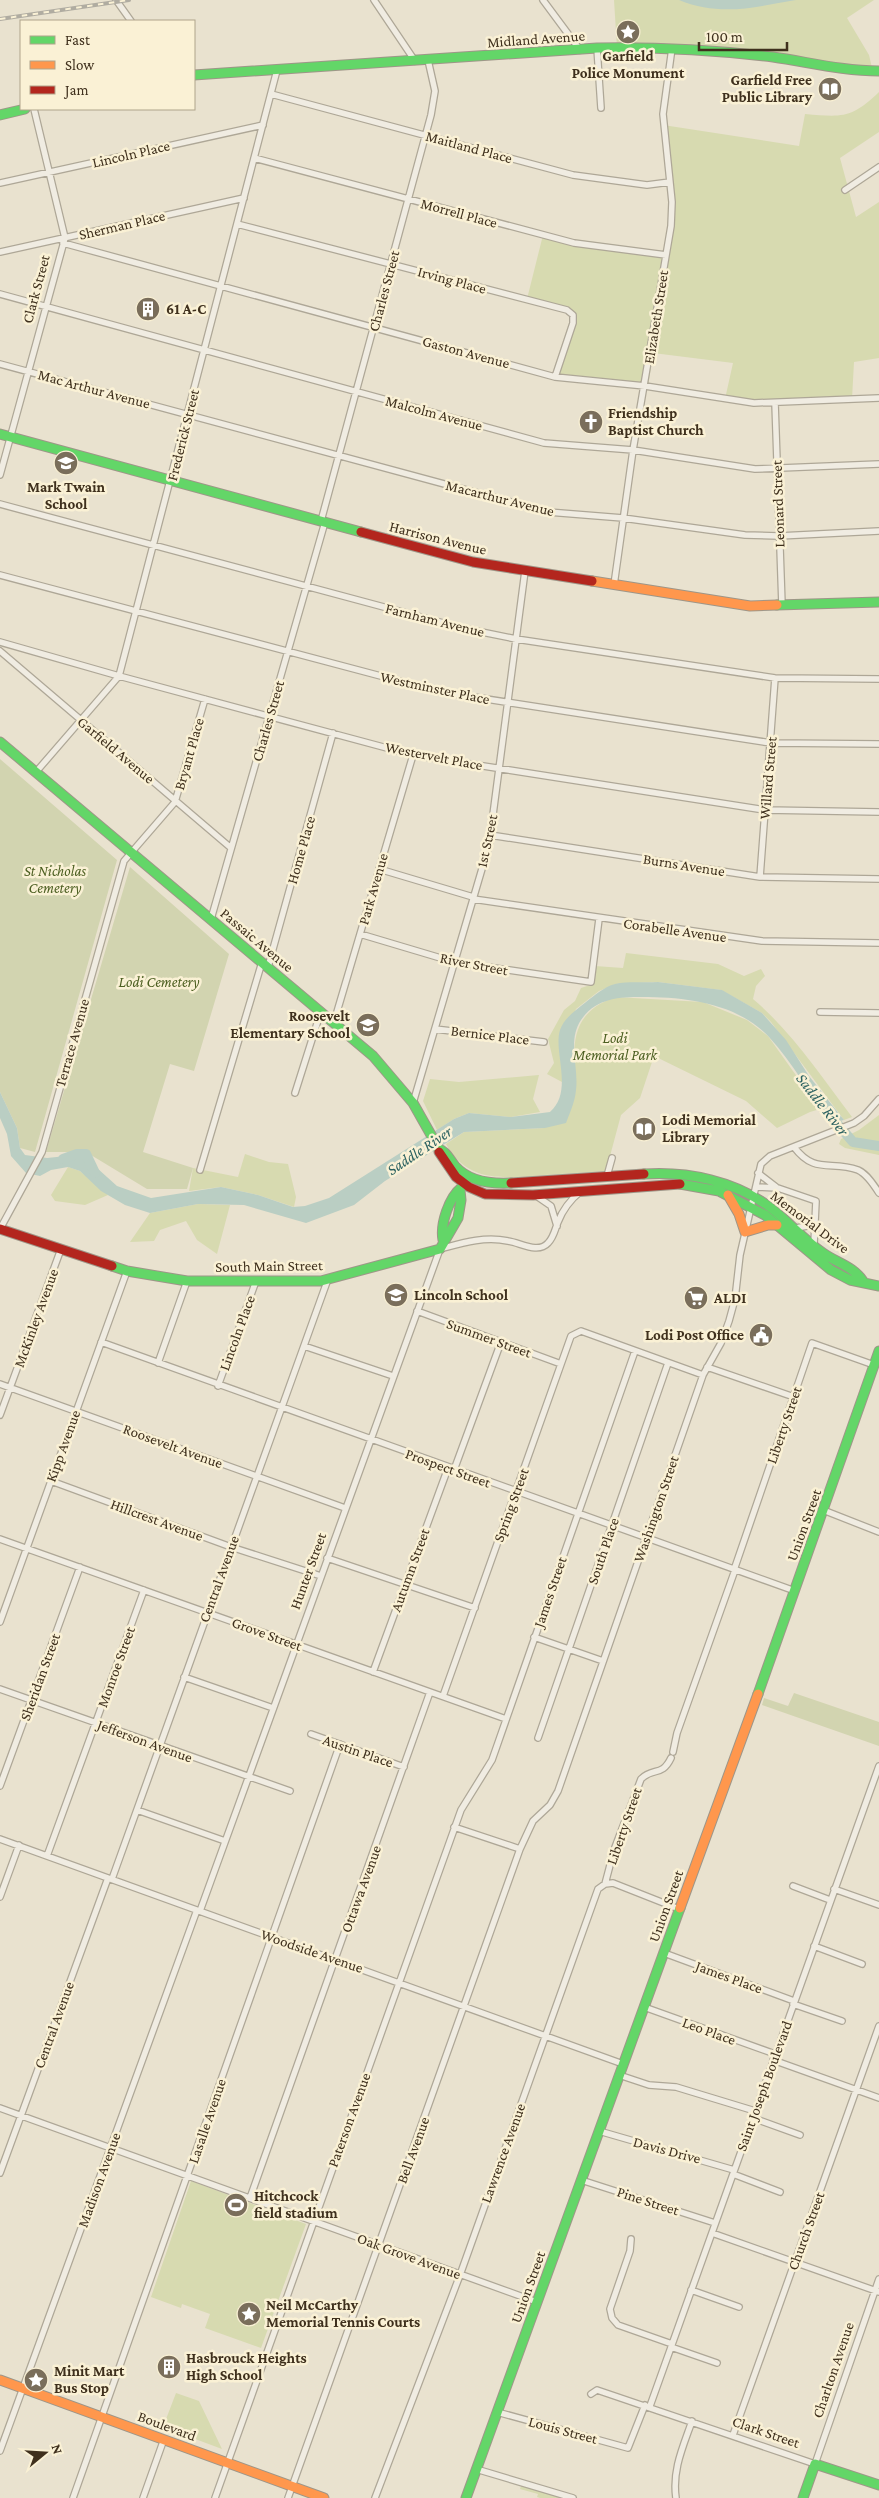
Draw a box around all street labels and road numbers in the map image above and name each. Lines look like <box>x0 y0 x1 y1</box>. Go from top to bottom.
street label: Midland Avenue <box>487 28 586 50</box>
street label: Maitland Place <box>424 128 514 166</box>
street label: Lincoln Place <box>91 137 172 171</box>
street label: Morrell Place <box>419 195 499 231</box>
street label: Sherman Place <box>77 207 167 243</box>
street label: Charles Street <box>365 248 403 333</box>
street label: Clark Street <box>19 252 53 325</box>
street label: Irving Place <box>416 263 488 298</box>
street label: Elizabeth Street <box>641 268 671 365</box>
street label: Gaston Avenue <box>421 333 512 371</box>
street label: Mac Arthur Avenue <box>36 366 152 412</box>
street label: Frederick Street <box>164 386 202 483</box>
street label: Malcolm Avenue <box>384 392 485 434</box>
street label: Leonard Street <box>768 459 788 548</box>
street label: Macarthur Avenue <box>444 477 556 519</box>
street label: Harrison Avenue <box>388 518 489 558</box>
street label: Farnham Avenue <box>384 600 487 640</box>
street label: Westminster Place <box>379 669 491 707</box>
street label: Charles Street <box>249 678 287 763</box>
street label: Garfield Avenue <box>74 713 158 787</box>
street label: Bryant Place <box>171 716 208 792</box>
street label: Willard Street <box>756 735 780 820</box>
street label: Westervelt Place <box>384 739 484 773</box>
street label: 1st Street <box>474 812 501 869</box>
street label: Home Place <box>284 814 318 886</box>
street label: Park Avenue <box>355 851 391 927</box>
street label: Burns Avenue <box>642 851 726 879</box>
street label: Passaic Avenue <box>217 905 297 975</box>
street label: Corabelle Avenue <box>622 915 728 945</box>
street label: River Street <box>439 950 510 979</box>
street label: Terrace Avenue <box>52 997 92 1089</box>
street label: Bernice Place <box>450 1022 530 1048</box>
street label: Memorial Drive <box>768 1187 853 1257</box>
street label: South Main Street <box>215 1257 324 1275</box>
street label: McKinley Avenue <box>11 1266 62 1370</box>
street label: Lincoln Place <box>216 1293 258 1373</box>
street label: Summer Street <box>444 1315 535 1361</box>
street label: Liberty Street <box>763 1383 806 1466</box>
street label: Kipp Avenue <box>43 1408 84 1484</box>
street label: Roosevelt Avenue <box>121 1421 225 1472</box>
street label: Prospect Street <box>403 1445 494 1492</box>
street label: Washington Street <box>630 1453 683 1565</box>
street label: Spring Street <box>490 1465 533 1544</box>
street label: Union Street <box>784 1486 825 1563</box>
street label: Hillcrest Avenue <box>109 1496 206 1544</box>
street label: South Place <box>584 1515 622 1586</box>
street label: Autumn Street <box>388 1525 433 1614</box>
street label: Hunter Street <box>287 1529 330 1612</box>
street label: Central Avenue <box>196 1533 242 1625</box>
street label: James Street <box>530 1553 571 1632</box>
street label: Grove Street <box>230 1614 305 1654</box>
street label: Monroe Street <box>94 1623 138 1710</box>
street label: Sheridan Street <box>17 1630 64 1723</box>
street label: Jefferson Avenue <box>93 1716 195 1767</box>
street label: Austin Place <box>321 1732 396 1771</box>
street label: Liberty Street <box>603 1784 646 1867</box>
street label: Ottawa Avenue <box>338 1843 384 1935</box>
street label: Union Street <box>646 1867 687 1944</box>
street label: Woodside Avenue <box>259 1926 366 1976</box>
street label: James Place <box>691 1957 765 1998</box>
street label: Central Avenue <box>31 1979 77 2071</box>
street label: Leo Place <box>680 2014 738 2048</box>
street label: Saint Joseph Boulevard <box>733 2019 796 2154</box>
street label: Paterson Avenue <box>324 2070 374 2169</box>
street label: Lasalle Avenue <box>185 2076 229 2166</box>
street label: Lawrence Avenue <box>478 2101 529 2205</box>
street label: Bell Avenue <box>394 2114 433 2185</box>
street label: Madison Avenue <box>74 2130 124 2230</box>
street label: Davis Drive <box>632 2133 703 2167</box>
street label: Pine Street <box>615 2183 682 2219</box>
street label: Church Street <box>784 2189 828 2272</box>
street label: Oak Grove Avenue <box>355 2230 463 2282</box>
street label: Union Street <box>508 2248 549 2325</box>
street label: Charlton Avenue <box>809 2320 857 2420</box>
street label: Boulevard <box>136 2408 198 2444</box>
street label: Louis Street <box>527 2413 600 2447</box>
street label: Clark Street <box>730 2413 803 2451</box>

